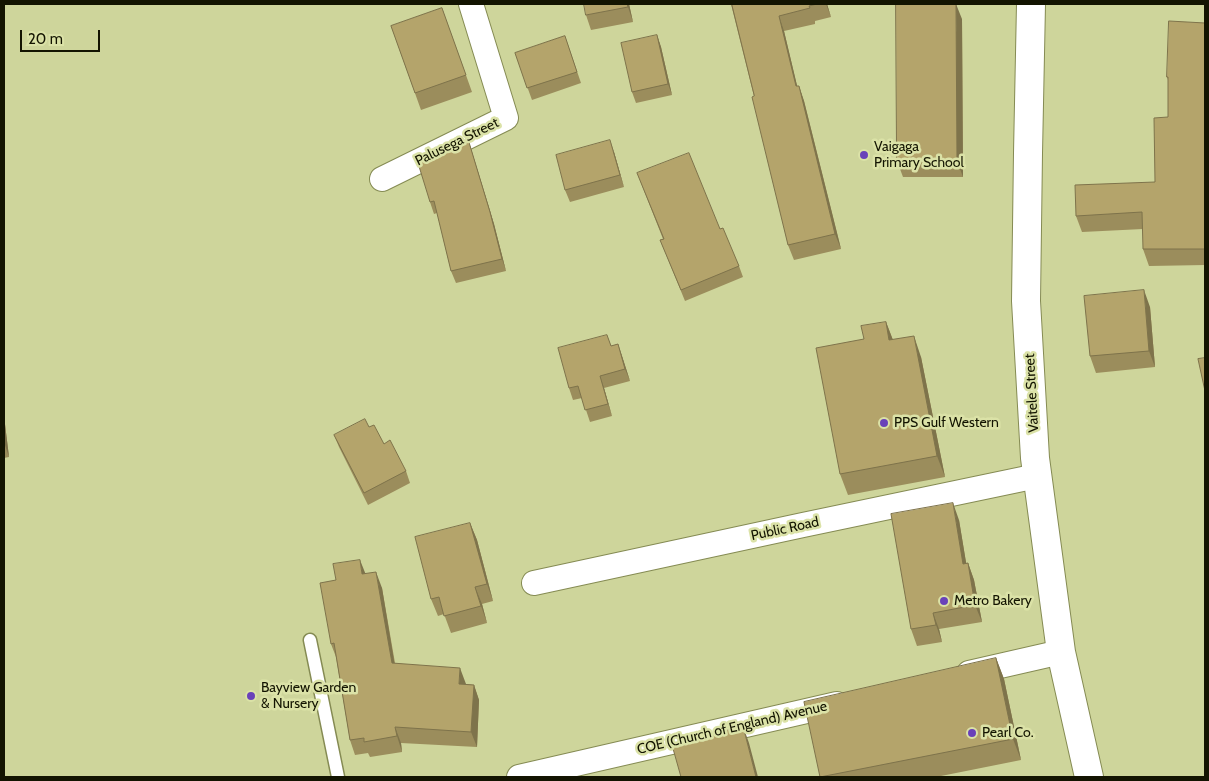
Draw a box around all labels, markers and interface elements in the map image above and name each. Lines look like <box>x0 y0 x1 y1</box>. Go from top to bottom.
scale bar <box>22 20 102 52</box>
text: 20 m <box>28 30 63 48</box>
street label: Palusega Street <box>412 115 502 169</box>
place label: Vaigaga Primary School <box>874 139 964 172</box>
marker: Vaigaga Primary School <box>858 149 870 161</box>
street label: Vaitele Street <box>1022 353 1042 433</box>
place label: PPS Gulf Western <box>894 415 999 431</box>
marker: PPS Gulf Western <box>878 417 890 429</box>
street label: Public Road <box>749 514 821 544</box>
place label: Metro Bakery <box>954 593 1032 609</box>
marker: Metro Bakery <box>938 595 950 607</box>
place label: Bayview Garden & Nursery <box>261 680 356 712</box>
marker: Bayview Garden & Nursery <box>245 690 257 702</box>
street label: COE (Church of England) Avenue <box>635 698 829 758</box>
place label: Pearl Co. <box>982 725 1034 741</box>
marker: Pearl Co. <box>966 727 978 739</box>

